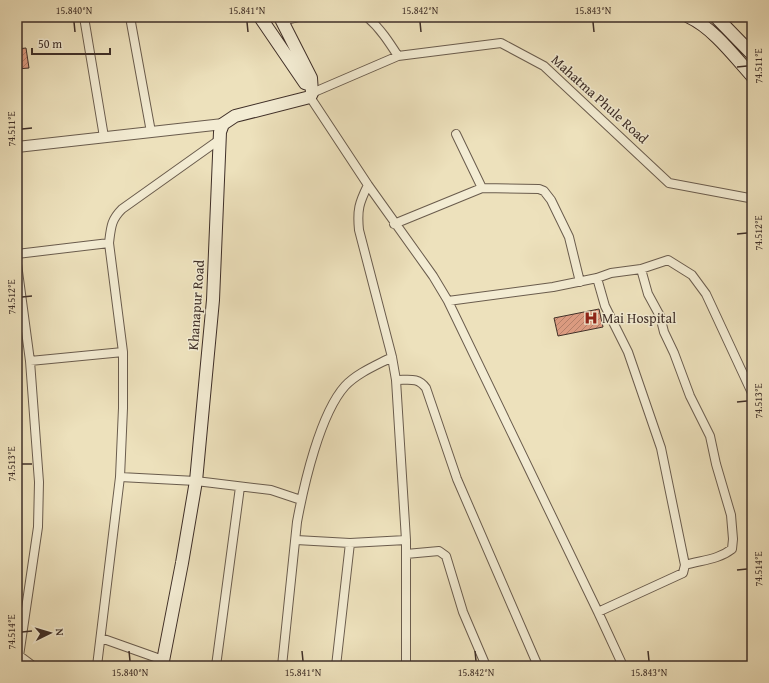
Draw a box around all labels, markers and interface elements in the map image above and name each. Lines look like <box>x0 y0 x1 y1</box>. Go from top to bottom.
text: 15.840°N <box>56 3 93 18</box>
text: 15.841°N <box>229 3 266 18</box>
text: 15.842°N <box>402 3 439 18</box>
text: 15.843°N <box>575 3 612 18</box>
scale bar <box>32 30 110 56</box>
text: 50 m <box>38 35 62 52</box>
text: 74.511°E <box>751 48 766 84</box>
street label: Mahatma Phule Road <box>547 50 653 148</box>
text: 74.511°E <box>4 111 19 147</box>
text: 74.512°E <box>751 215 766 251</box>
street label: Khanapur Road <box>183 259 209 351</box>
text: 74.512°E <box>4 279 19 315</box>
place label: Mai Hospital <box>602 308 676 328</box>
hospital icon: Mai Hospital <box>583 310 599 326</box>
text: 74.513°E <box>751 383 766 419</box>
text: 74.513°E <box>4 446 19 482</box>
text: 74.514°E <box>751 551 766 587</box>
north arrow <box>30 613 70 653</box>
text: 74.514°E <box>4 614 19 650</box>
text: N <box>52 628 68 637</box>
text: 15.840°N <box>112 665 149 680</box>
text: 15.841°N <box>285 665 322 680</box>
text: 15.842°N <box>458 665 495 680</box>
text: 15.843°N <box>631 665 668 680</box>

